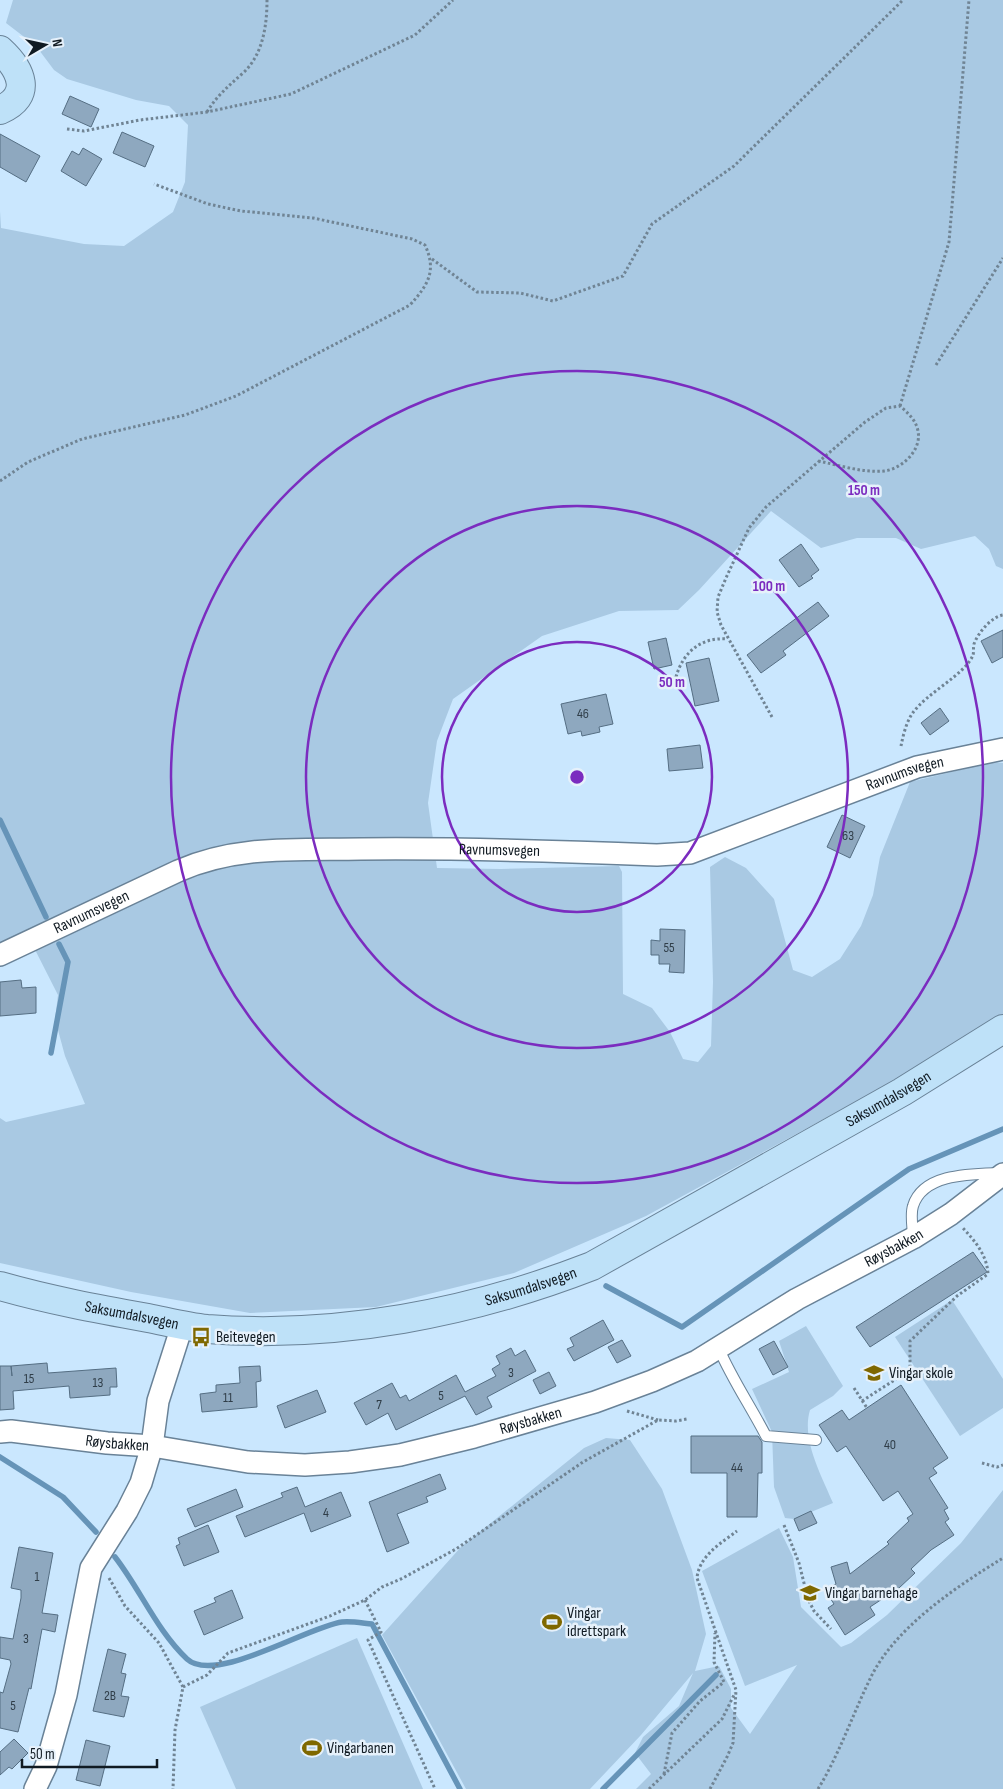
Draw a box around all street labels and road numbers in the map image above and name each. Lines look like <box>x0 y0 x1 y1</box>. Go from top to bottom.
street label: Ravnumsvegen <box>863 752 945 795</box>
street label: Ravnumsvegen <box>459 840 540 860</box>
street label: Ravnumsvegen <box>51 886 132 938</box>
street label: Saksumdalsvegen <box>842 1067 934 1131</box>
street label: Røysbakken <box>861 1225 927 1271</box>
street label: Saksumdalsvegen <box>483 1263 579 1310</box>
street label: Saksumdalsvegen <box>83 1297 180 1334</box>
street label: Røysbakken <box>497 1403 564 1439</box>
street label: Røysbakken <box>84 1431 150 1455</box>

